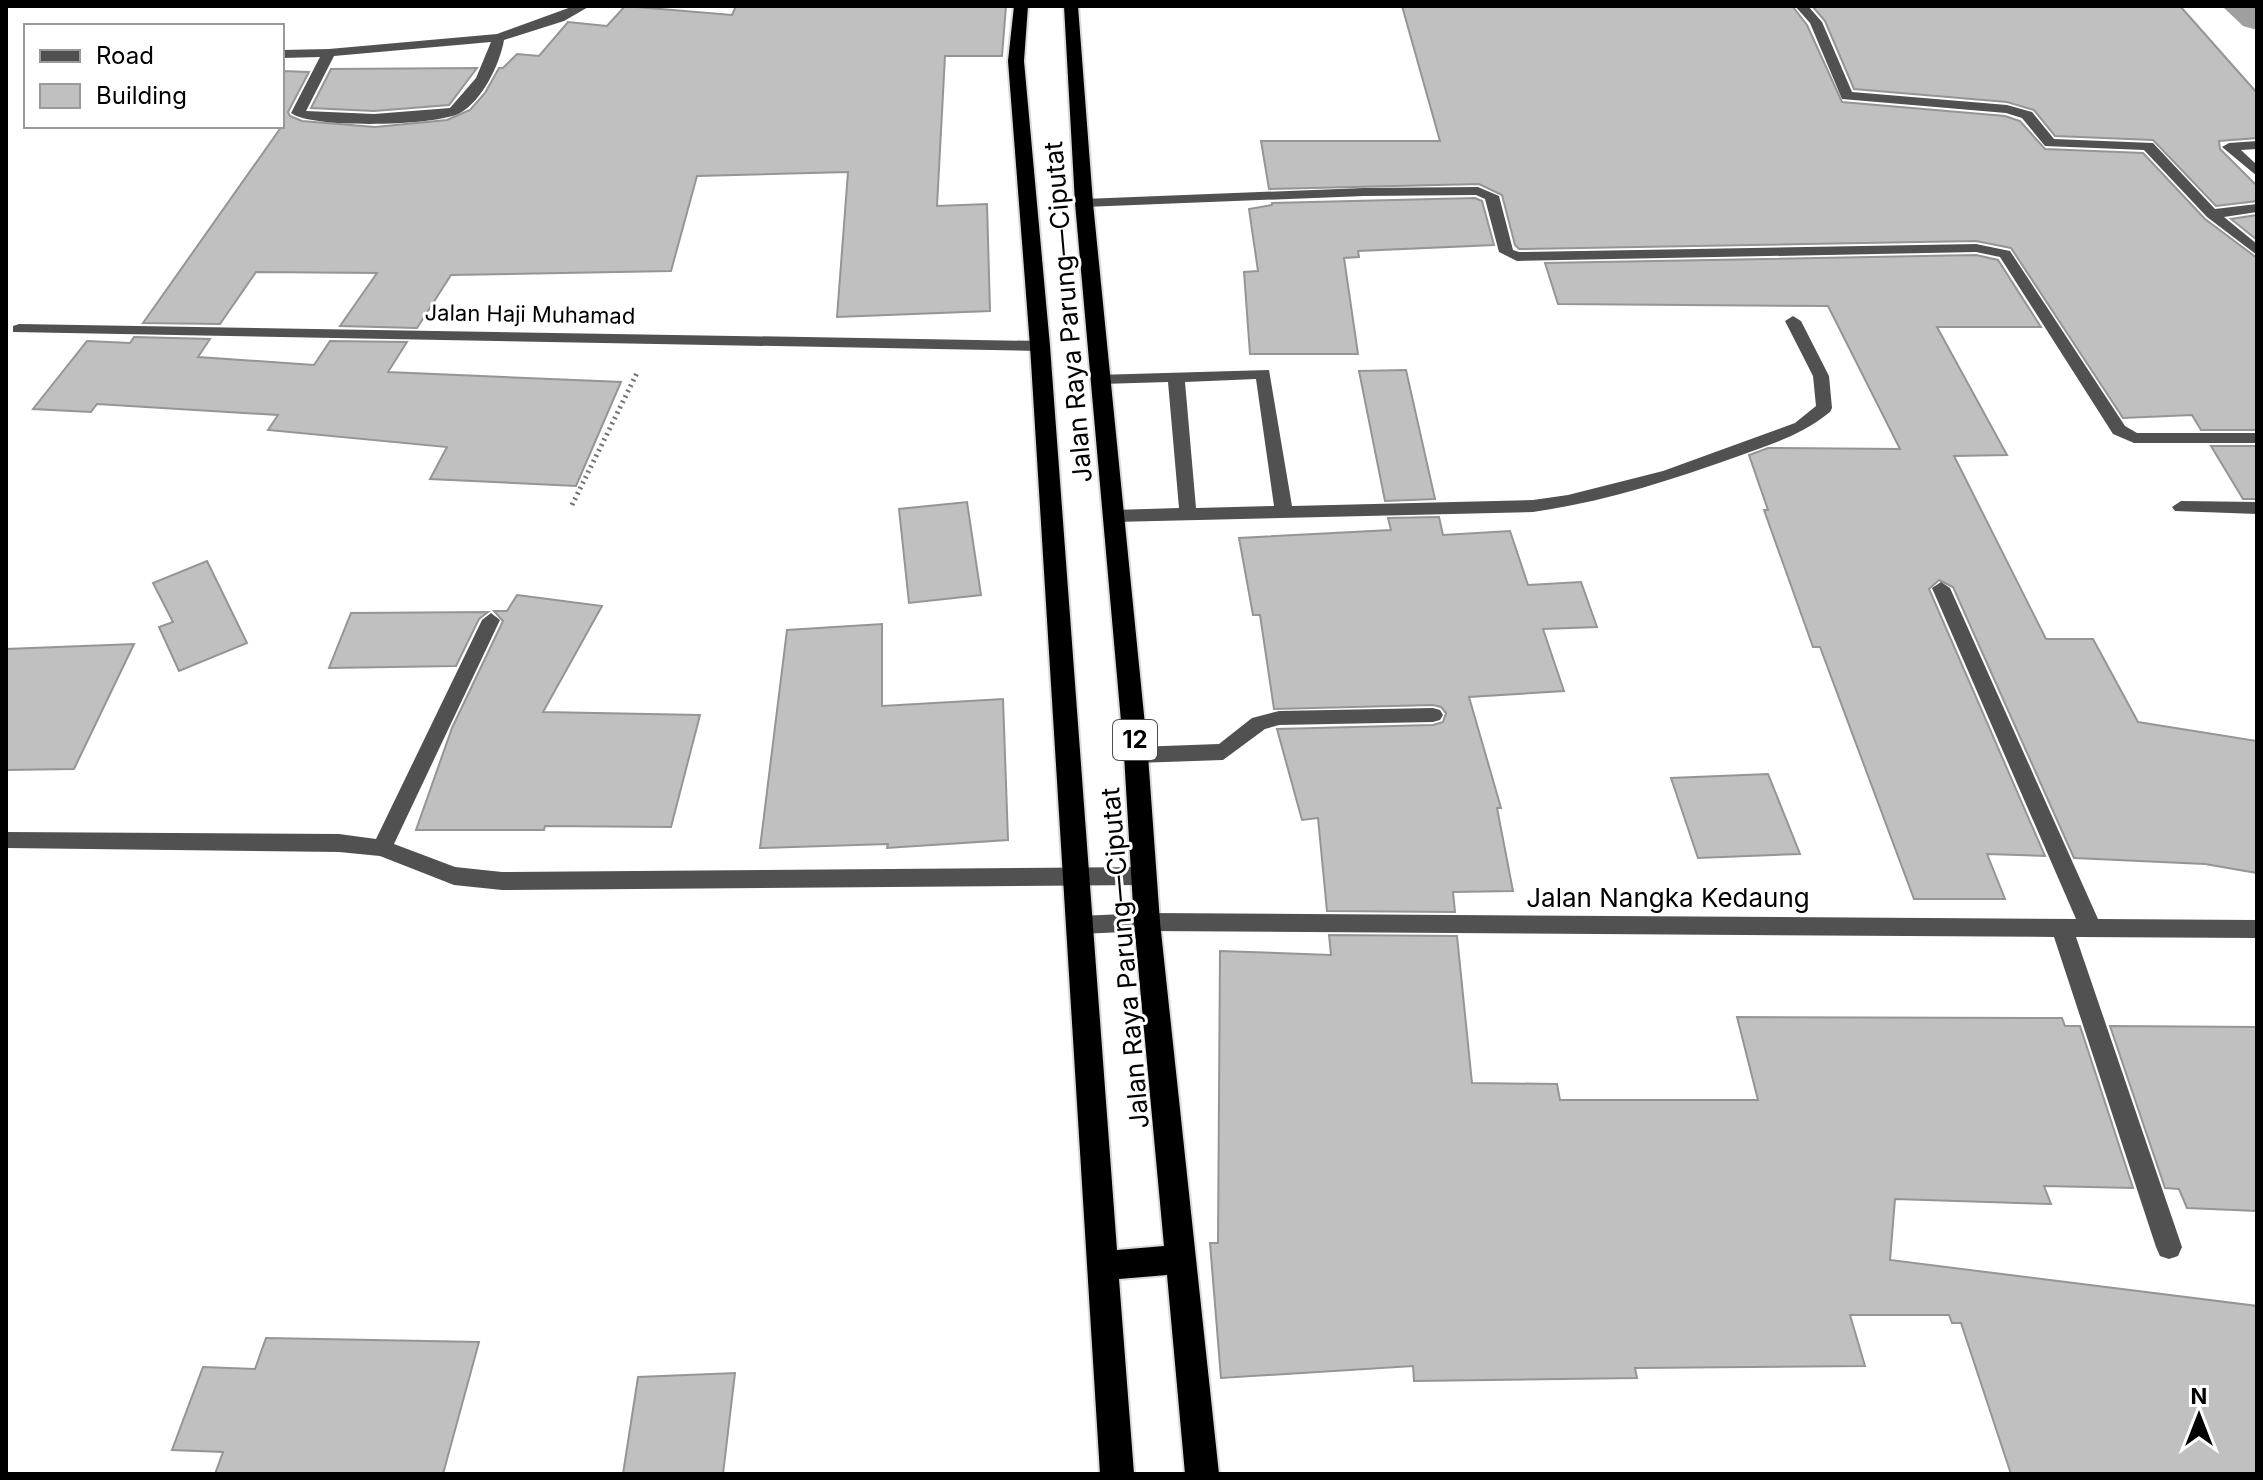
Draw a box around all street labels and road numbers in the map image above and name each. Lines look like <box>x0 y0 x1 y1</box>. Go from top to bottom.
street label: Jalan Raya Parung—Ciputat <box>1037 140 1098 484</box>
street label: Jalan Haji Muhamad <box>424 299 636 329</box>
road number: 12 <box>1113 720 1157 760</box>
street label: Jalan Raya Parung—Ciputat <box>1094 786 1155 1130</box>
street label: Jalan Nangka Kedaung <box>1526 882 1810 913</box>

